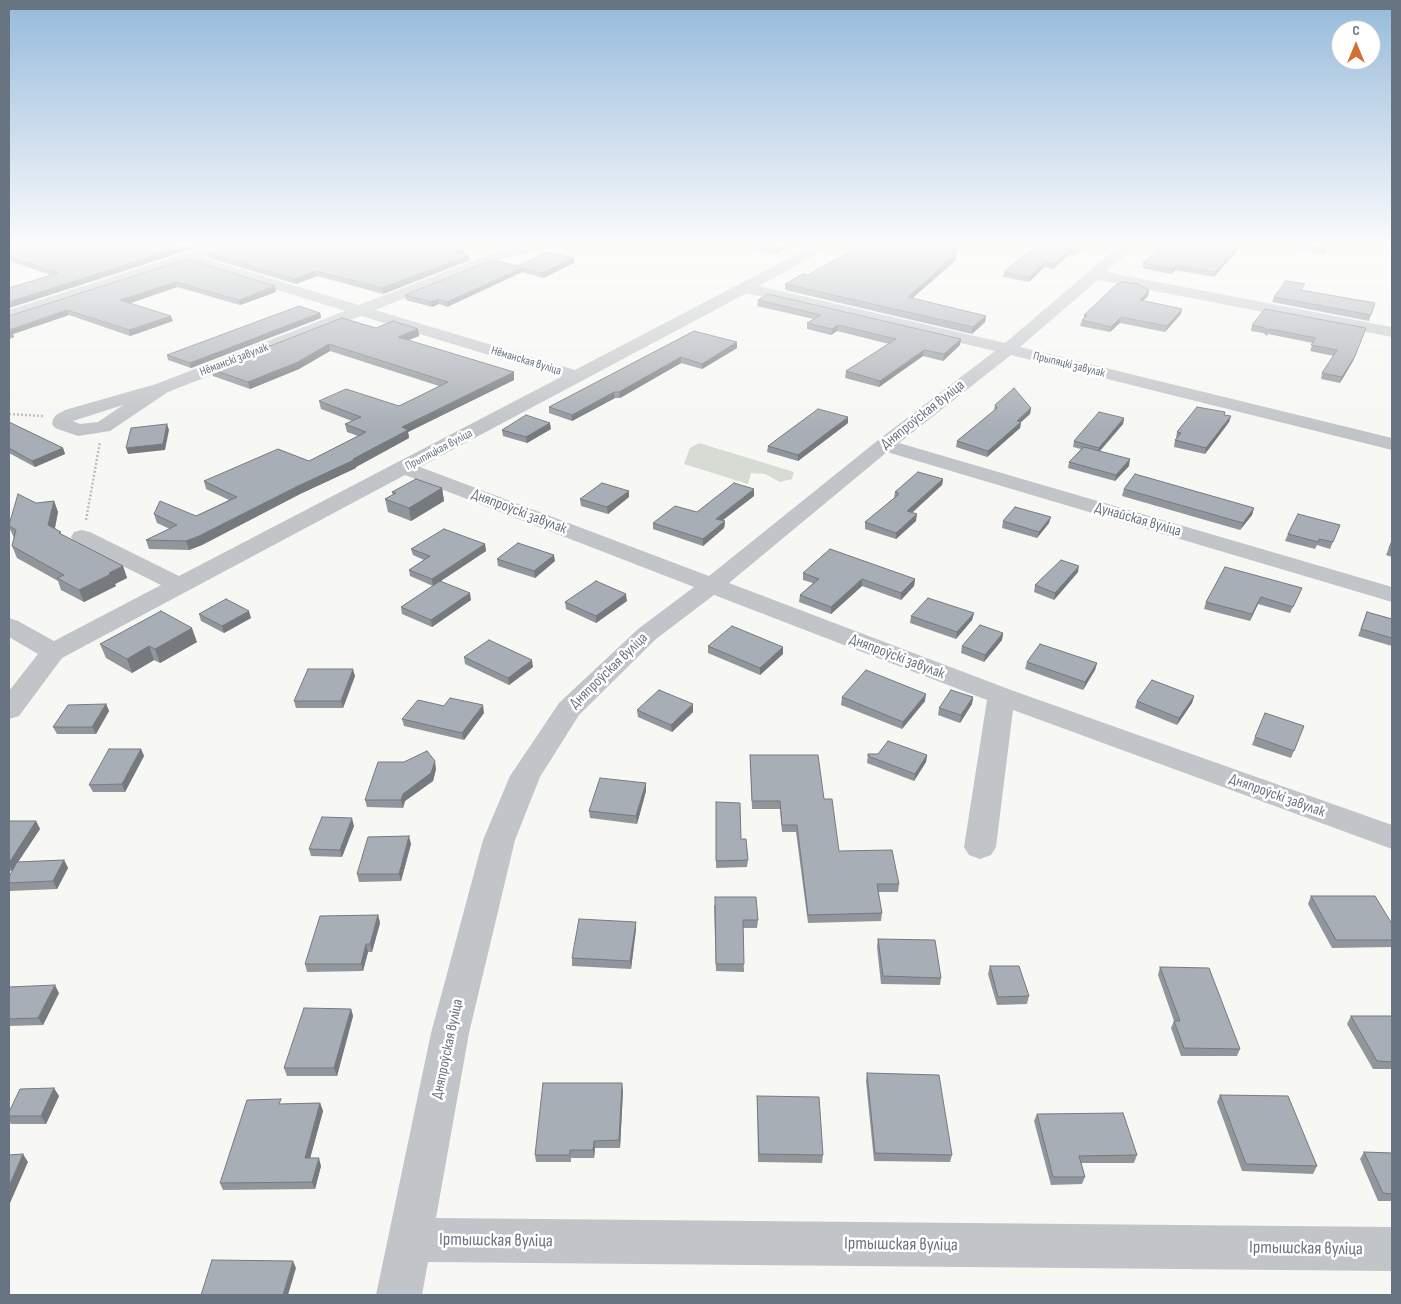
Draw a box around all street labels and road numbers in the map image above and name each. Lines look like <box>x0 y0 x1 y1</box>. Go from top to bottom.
street label: Нёманскі завулак <box>198 340 270 380</box>
street label: Нёманская вуліца <box>489 343 563 379</box>
street label: Прыпяцкі завулак <box>1032 349 1106 381</box>
street label: Дняпроўская вуліца <box>877 377 969 453</box>
street label: Прыпяцкая вуліца <box>403 426 475 474</box>
street label: Дняпроўскі завулак <box>469 486 569 538</box>
street label: Дунайская вуліца <box>1093 499 1183 541</box>
street label: Дняпроўская вуліца <box>566 629 652 713</box>
street label: Дняпроўскі завулак <box>847 631 947 683</box>
street label: Дняпроўскі завулак <box>1227 770 1327 822</box>
street label: Дняпроўская вуліца <box>429 997 467 1101</box>
street label: Іртышская вуліца <box>439 1229 553 1253</box>
street label: Іртышская вуліца <box>844 1233 958 1257</box>
street label: Іртышская вуліца <box>1249 1237 1363 1261</box>

